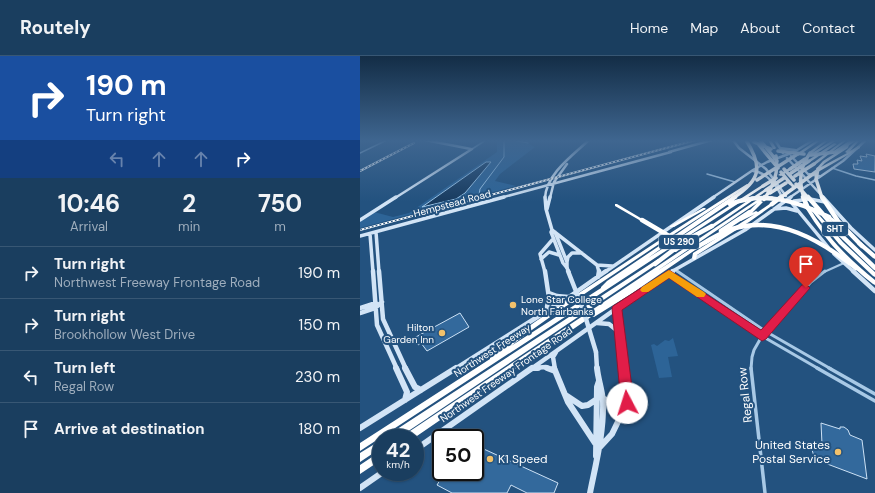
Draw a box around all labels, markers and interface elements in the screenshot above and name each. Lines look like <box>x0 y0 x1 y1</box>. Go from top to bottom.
text: Routely <box>20 15 91 40</box>
text: Home <box>630 19 668 37</box>
text: Map <box>690 19 718 37</box>
text: About <box>740 19 780 37</box>
text: Contact <box>802 19 855 37</box>
text: 190 m <box>86 67 167 104</box>
icon: right <box>20 72 72 124</box>
text: Turn right <box>86 103 166 127</box>
icon: left <box>106 148 128 170</box>
icon: ahead <box>148 148 170 170</box>
icon: ahead <box>190 148 212 170</box>
icon: right <box>232 148 254 170</box>
street label: Hempstead Road <box>412 187 492 220</box>
text: 10:46 <box>58 188 120 219</box>
text: 2 <box>182 188 196 219</box>
text: 750 <box>258 188 302 219</box>
text: Arrival <box>70 218 108 235</box>
text: min <box>178 218 200 235</box>
text: m <box>274 218 286 235</box>
road number: SHT <box>822 222 848 236</box>
road number: US 290 <box>659 235 699 249</box>
pin <box>789 247 823 288</box>
icon: arrive <box>795 253 817 275</box>
text: Turn right <box>54 254 125 274</box>
icon: right <box>20 262 42 284</box>
text: 190 m <box>298 263 340 283</box>
text: Northwest Freeway Frontage Road <box>54 274 260 291</box>
place label: Lone Star College North Fairbanks <box>521 293 602 318</box>
marker: Lone Star College North Fairbanks <box>508 300 518 310</box>
text: Turn right <box>54 306 125 326</box>
icon: right <box>20 314 42 336</box>
text: 150 m <box>299 315 340 335</box>
street label: Northwest Freeway <box>451 320 534 380</box>
place label: Hilton Garden Inn <box>383 321 434 346</box>
street label: Northwest Freeway Frontage Road <box>438 324 575 425</box>
text: Brookhollow West Drive <box>54 326 195 343</box>
marker: Hilton Garden Inn <box>437 328 447 338</box>
text: Turn left <box>54 358 115 378</box>
icon: left <box>20 366 42 388</box>
text: 230 m <box>295 367 340 387</box>
street label: Regal Row <box>734 367 756 423</box>
text: Regal Row <box>54 378 114 395</box>
position arrow <box>606 382 648 424</box>
icon: arrive <box>20 418 42 440</box>
text: Arrive at destination <box>54 419 205 439</box>
text: 180 m <box>299 419 340 439</box>
speed limit sign: 50 <box>432 429 484 481</box>
text: 42 <box>386 437 410 463</box>
place label: United States Postal Service <box>752 437 830 467</box>
marker: United States Postal Service <box>833 447 843 457</box>
place label: K1 Speed <box>498 451 548 467</box>
marker: K1 Speed <box>485 454 495 464</box>
text: km/h <box>386 458 410 471</box>

